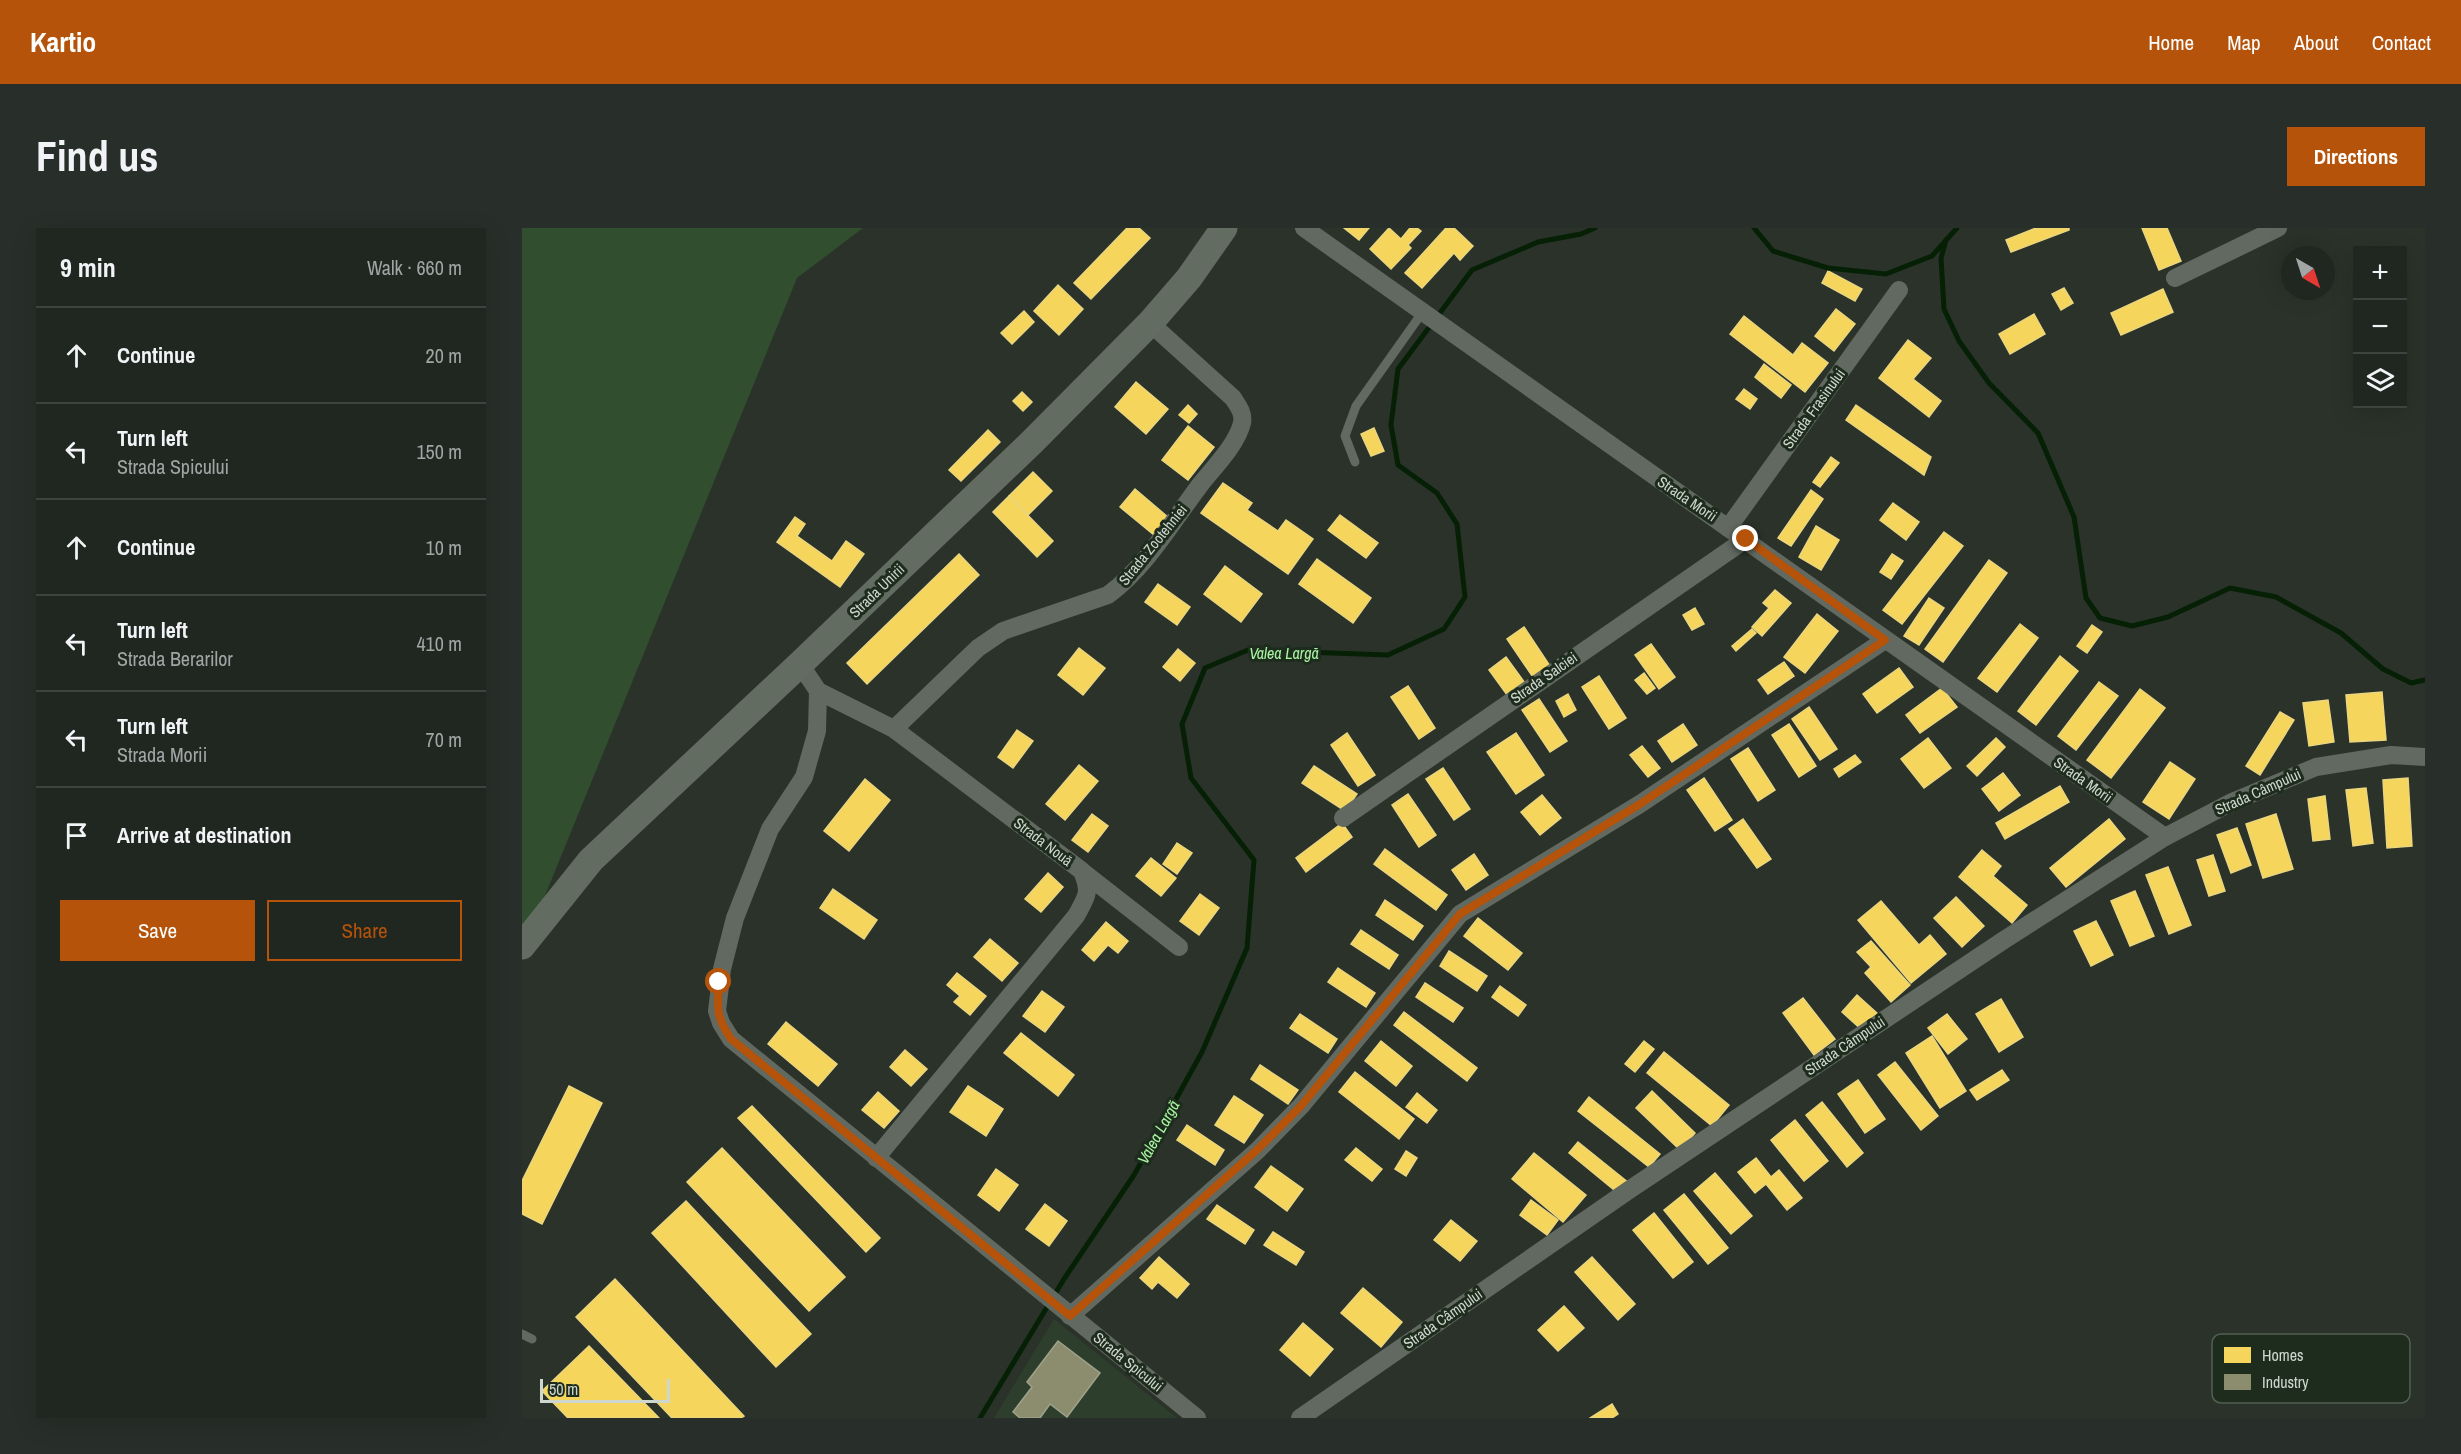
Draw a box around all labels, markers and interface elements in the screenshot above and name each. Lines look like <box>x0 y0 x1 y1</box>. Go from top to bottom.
text: Kartio <box>30 23 96 61</box>
text: Home <box>2148 28 2194 57</box>
text: Map <box>2227 28 2261 57</box>
text: About <box>2294 28 2339 57</box>
text: Contact <box>2372 28 2431 57</box>
button: Directions <box>2287 127 2425 186</box>
text: Find us <box>36 128 158 184</box>
north arrow <box>2281 246 2335 300</box>
map controls <box>2353 246 2407 408</box>
button: + <box>2353 246 2407 300</box>
text: 9 min <box>60 250 116 285</box>
text: Walk · 660 m <box>367 254 462 281</box>
button: − <box>2353 300 2407 354</box>
icon: ahead <box>60 339 93 372</box>
text: Continue <box>117 340 195 370</box>
text: 20 m <box>426 342 462 369</box>
button: layers <box>2353 354 2407 408</box>
street label: Strada Frasinului <box>1777 364 1850 453</box>
text: Turn left <box>117 423 188 453</box>
icon: left <box>60 435 93 468</box>
text: 150 m <box>416 438 462 465</box>
text: Strada Spicului <box>117 453 229 480</box>
street label: Strada Morii <box>1653 471 1721 526</box>
street label: Strada Zootehniei <box>1113 500 1192 590</box>
route end <box>1732 525 1758 551</box>
icon: ahead <box>60 531 93 564</box>
text: Continue <box>117 532 195 562</box>
text: 10 m <box>426 534 462 561</box>
street label: Strada Unirii <box>844 559 909 622</box>
text: Turn left <box>117 615 188 645</box>
icon: left <box>60 627 93 660</box>
text: 410 m <box>416 630 462 657</box>
water label: Valea Largă <box>1249 642 1319 664</box>
text: Strada Berarilor <box>117 645 233 672</box>
street label: Strada Salciei <box>1506 647 1581 708</box>
text: Turn left <box>117 711 188 741</box>
icon: left <box>60 723 93 756</box>
text: 70 m <box>426 726 462 753</box>
text: Strada Morii <box>117 741 207 768</box>
street label: Strada Morii <box>2050 752 2117 808</box>
street label: Strada Câmpului <box>2211 763 2304 820</box>
street label: Strada Nouă <box>1009 812 1077 871</box>
icon: arrive <box>60 819 93 852</box>
text: Arrive at destination <box>117 820 291 850</box>
button: Save <box>60 900 255 961</box>
button: Share <box>267 900 462 961</box>
route start <box>705 968 731 994</box>
street label: Strada Câmpului <box>1801 1011 1889 1080</box>
water label: Valea Largă <box>1132 1096 1184 1168</box>
street label: Strada Câmpului <box>1399 1284 1487 1354</box>
street label: Strada Spicului <box>1089 1327 1168 1396</box>
legend <box>2212 1334 2410 1403</box>
text: Homes <box>2262 1344 2304 1366</box>
text: Industry <box>2262 1371 2309 1393</box>
scale bar <box>540 1376 670 1404</box>
text: 50 m <box>549 1378 578 1400</box>

